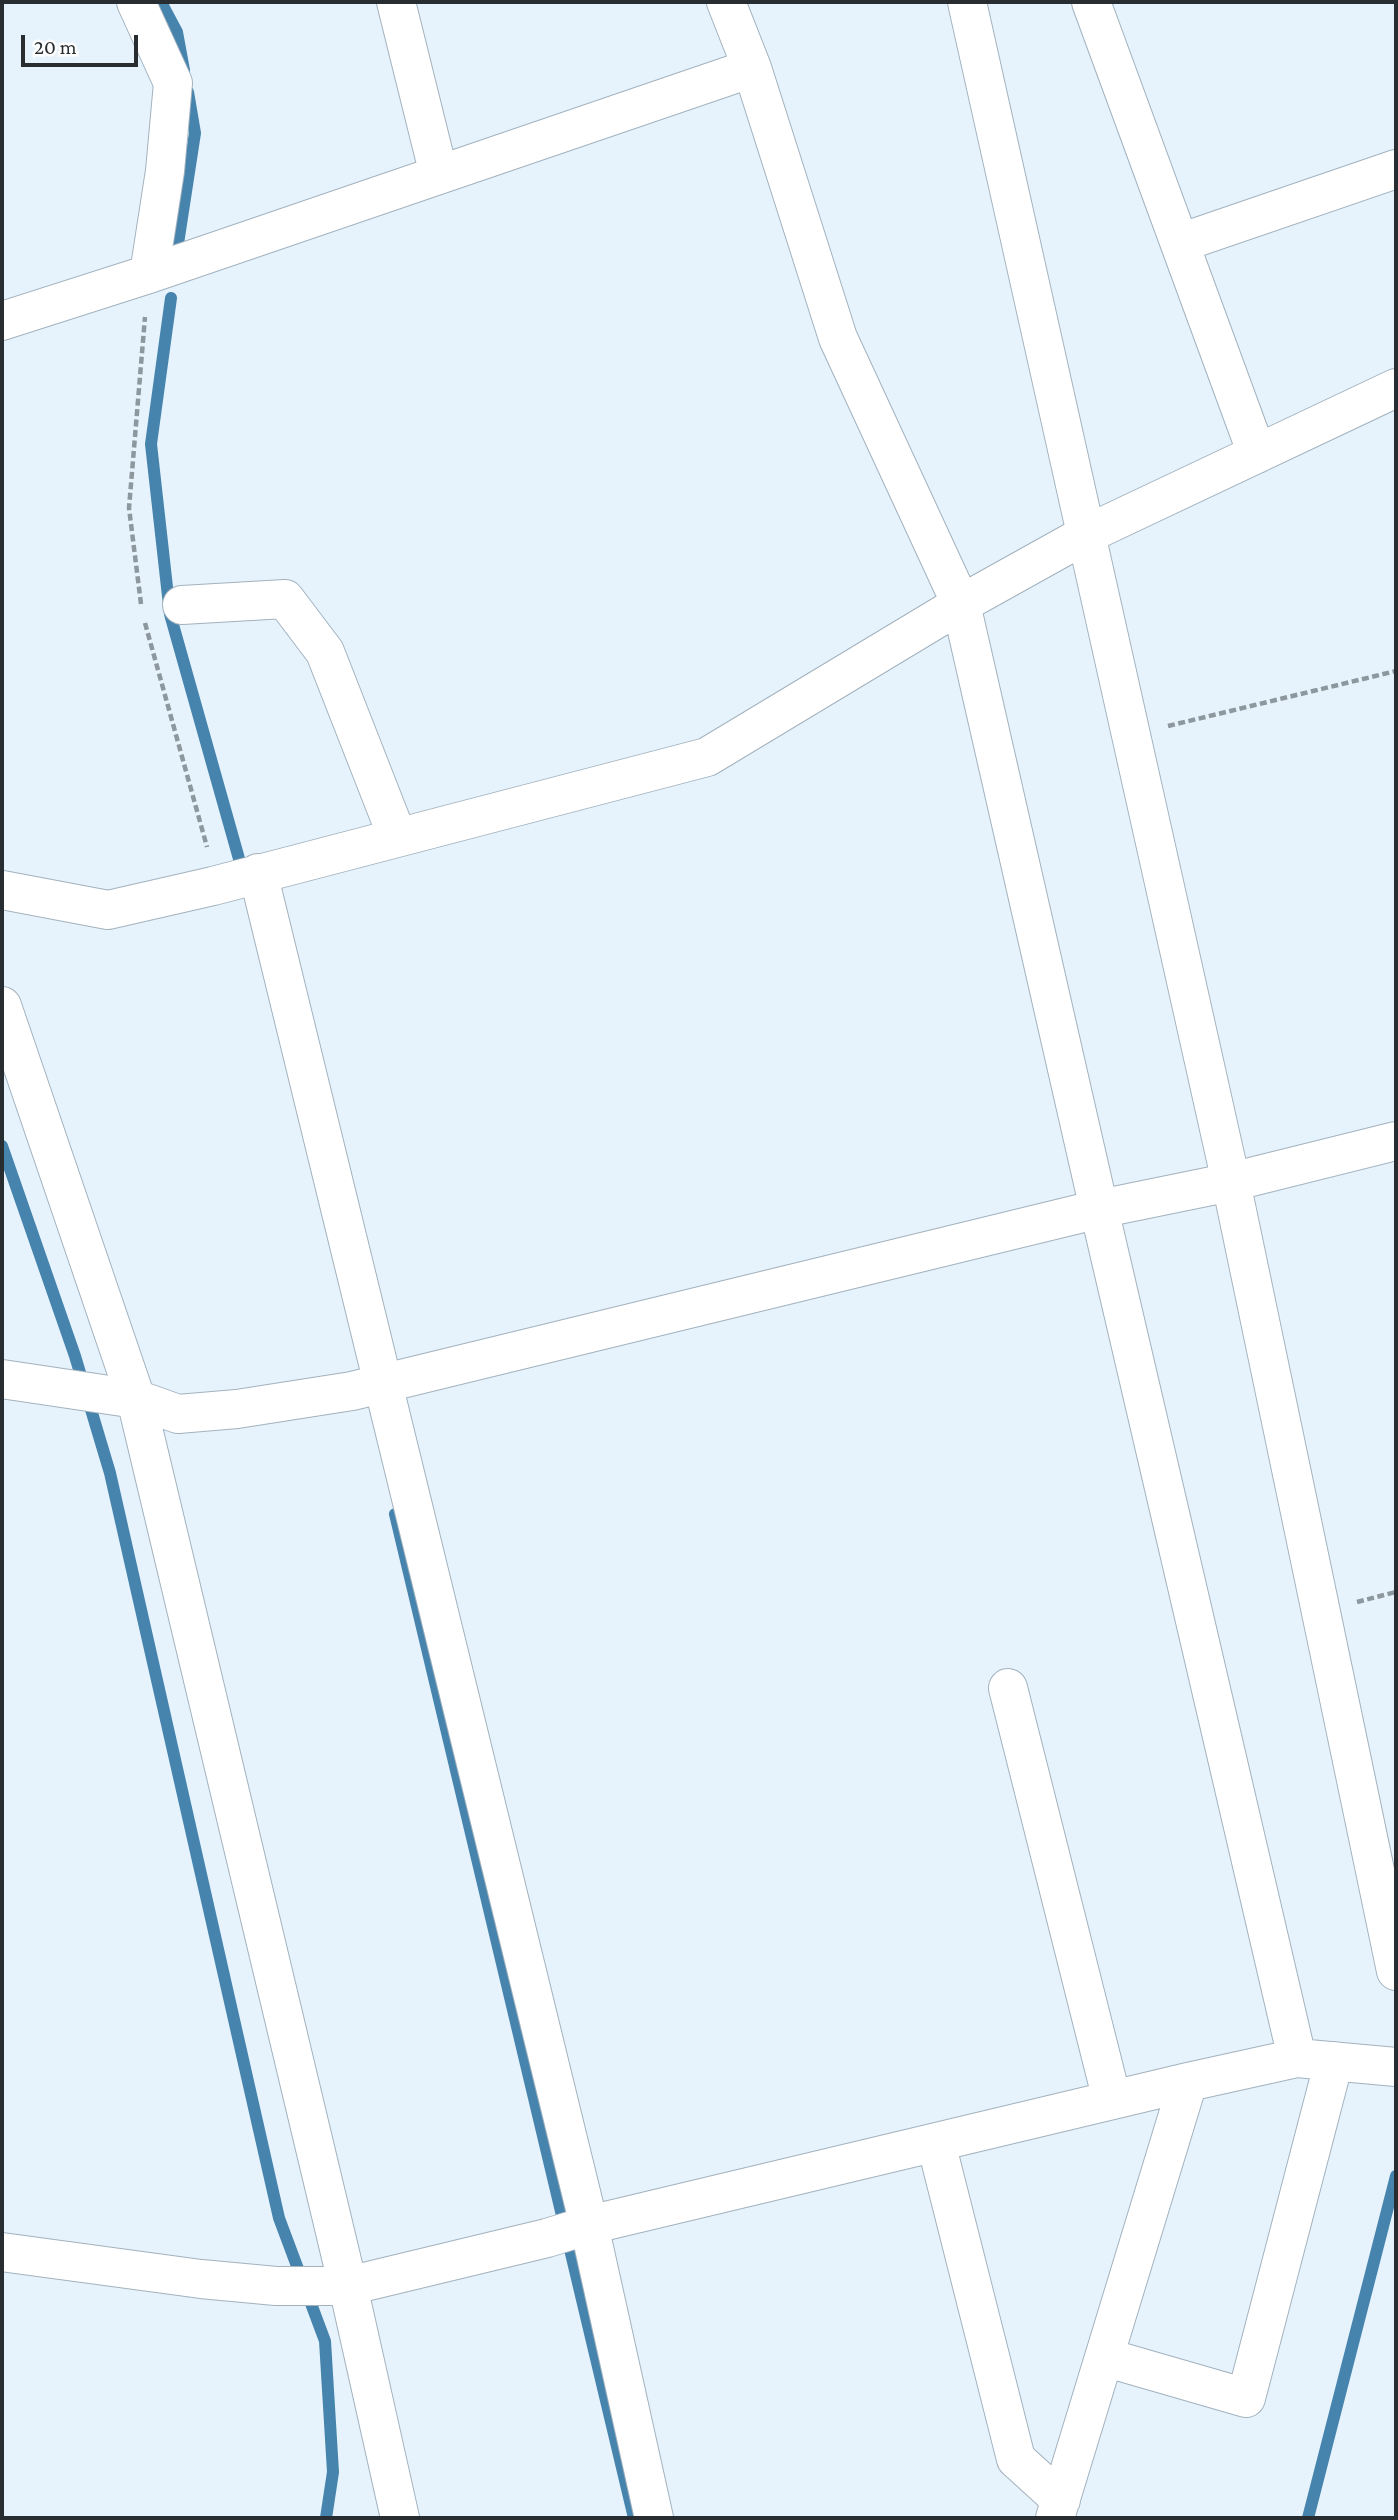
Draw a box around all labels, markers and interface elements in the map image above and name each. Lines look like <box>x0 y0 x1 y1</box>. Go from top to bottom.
scale bar <box>24 21 142 65</box>
text: 20 m <box>34 35 77 59</box>

